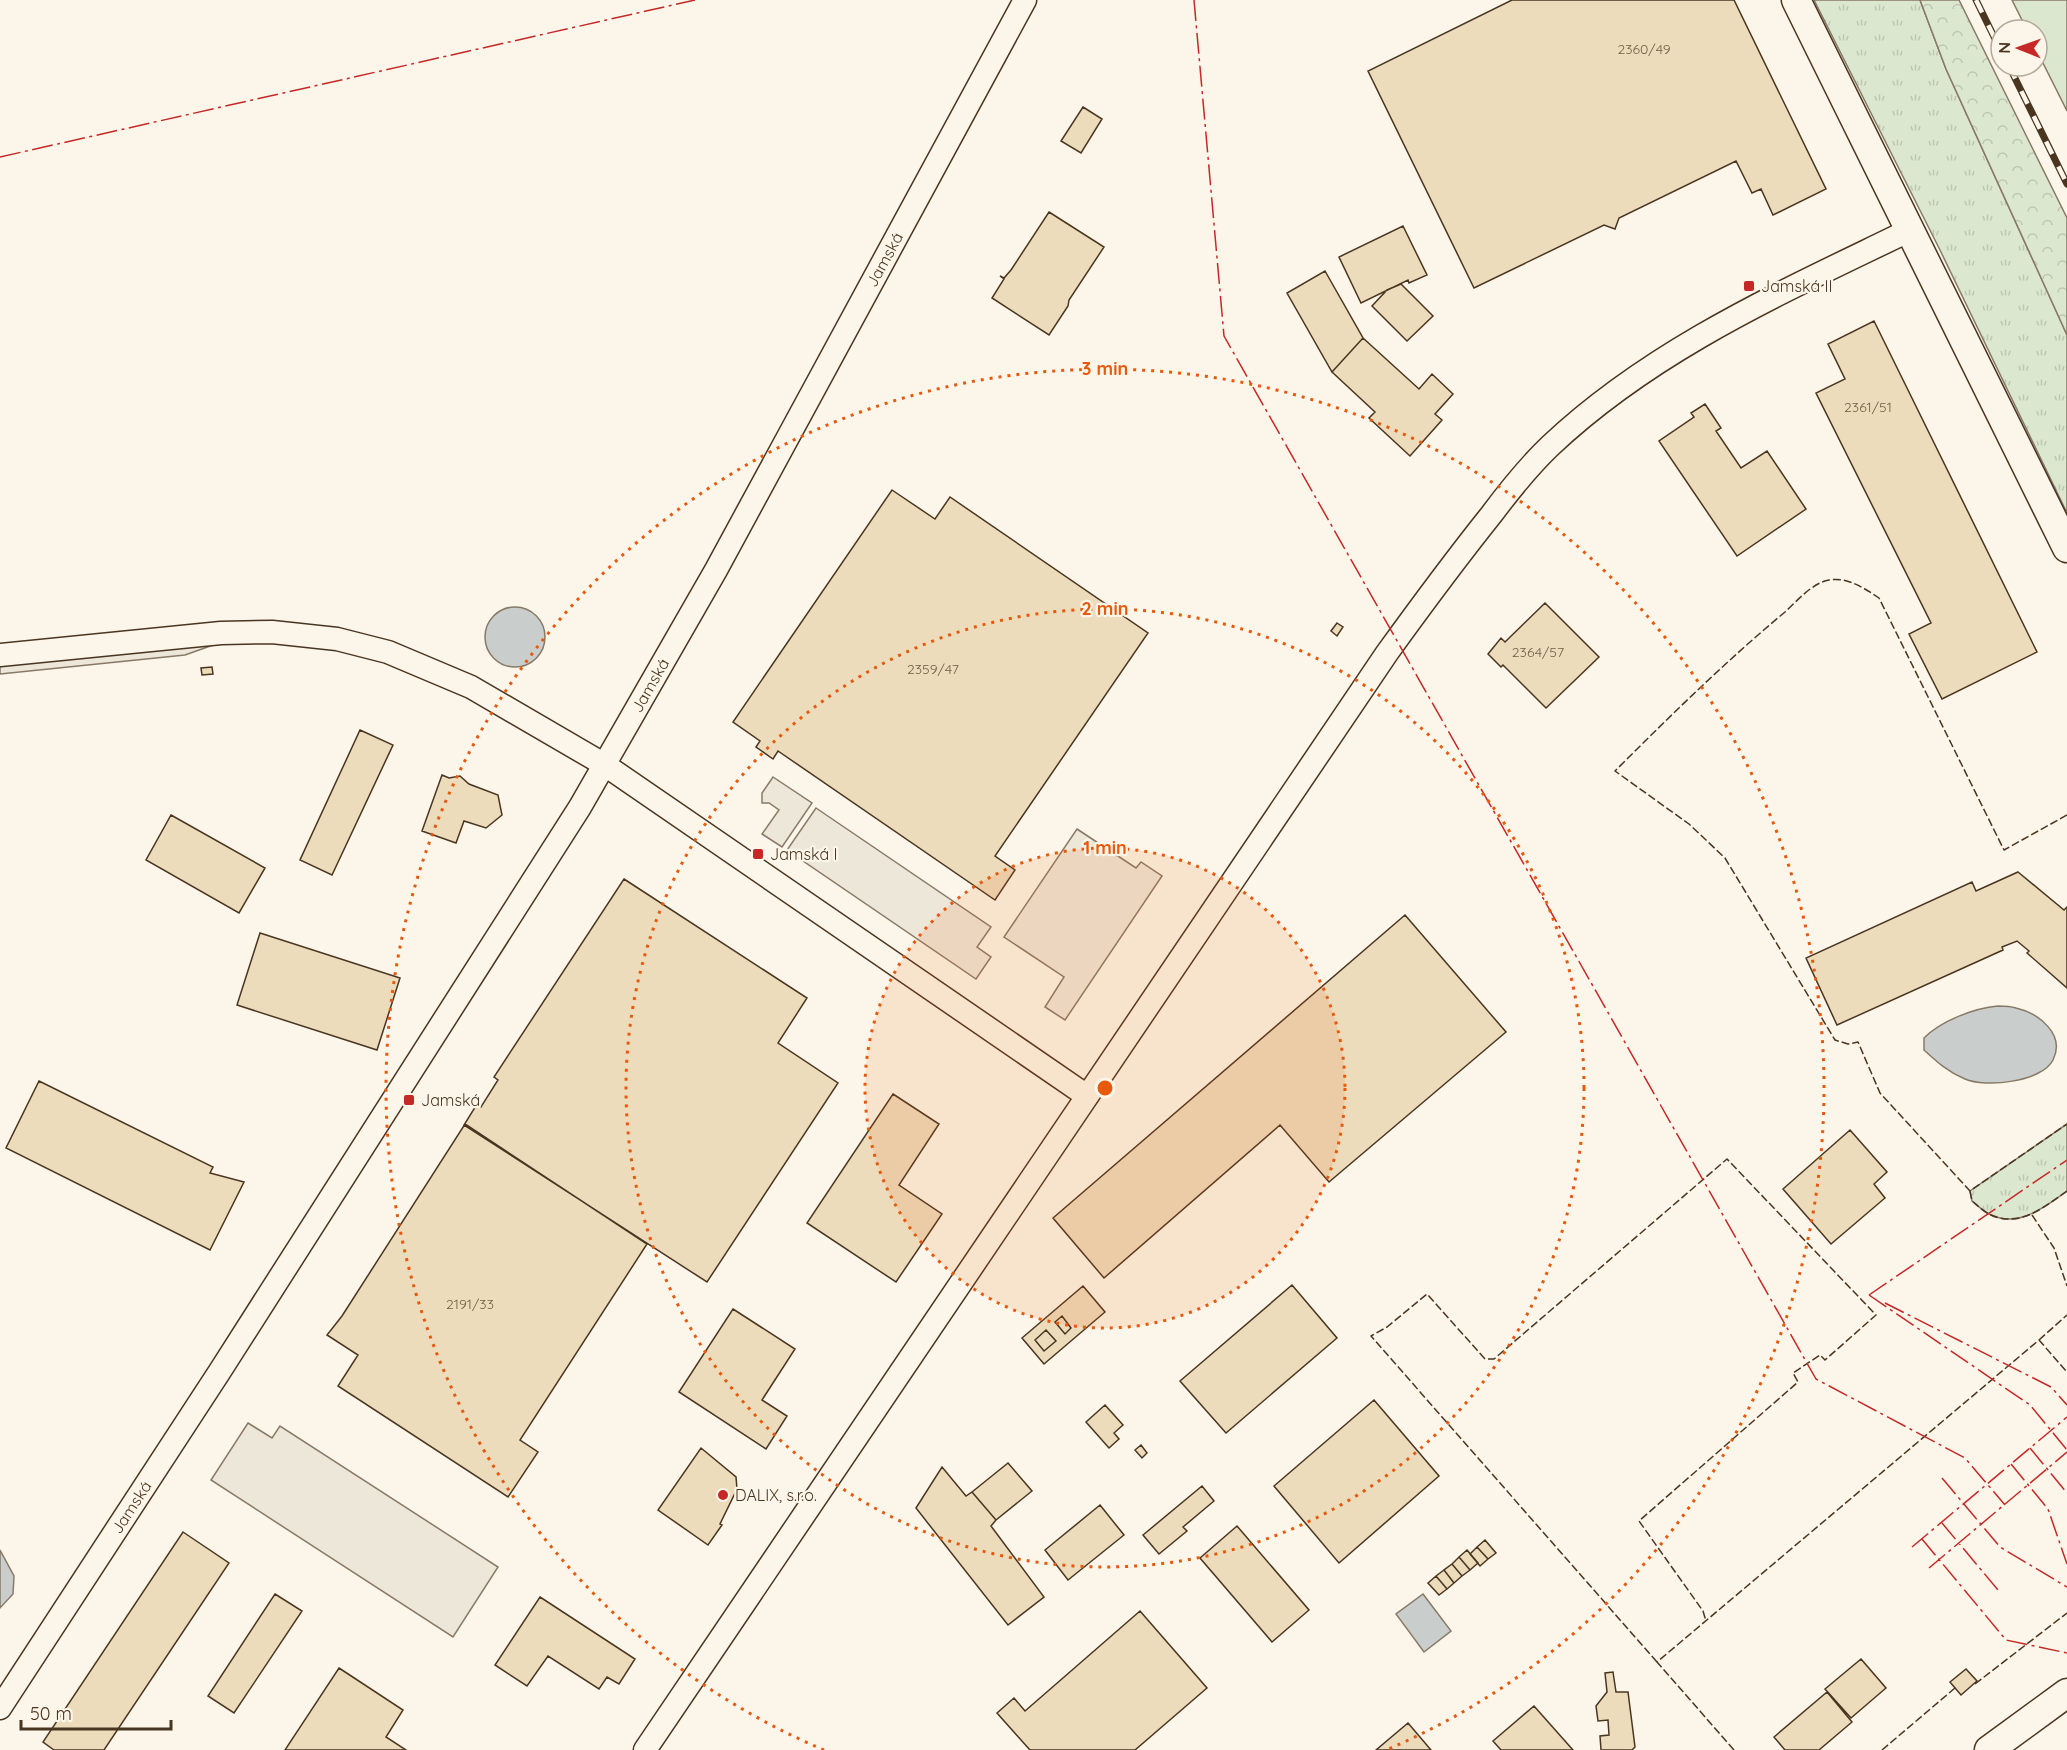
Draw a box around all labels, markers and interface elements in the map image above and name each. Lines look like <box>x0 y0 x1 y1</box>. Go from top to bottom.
north arrow <box>1989 18 2049 78</box>
house number: 2360/49 <box>1617 40 1671 58</box>
text: N <box>1994 42 2014 54</box>
street label: Jamská <box>861 229 907 290</box>
place label: Jamská II <box>1761 276 1833 296</box>
marker: Jamská II <box>1742 279 1756 293</box>
text: 3 min <box>1082 357 1128 380</box>
house number: 2361/51 <box>1844 398 1892 416</box>
text: 2 min <box>1082 597 1128 620</box>
house number: 2364/57 <box>1512 643 1564 661</box>
street label: Jamská <box>627 655 673 716</box>
house number: 2359/47 <box>907 660 959 678</box>
text: 1 min <box>1083 836 1127 859</box>
place label: Jamská I <box>770 844 838 864</box>
marker: Jamská I <box>751 847 765 861</box>
centre of rings <box>1095 1078 1115 1098</box>
place label: Jamská <box>421 1090 480 1110</box>
marker: Jamská <box>402 1093 416 1107</box>
house number: 2191/33 <box>446 1295 494 1313</box>
street label: Jamská <box>107 1477 156 1537</box>
place label: DALIX, s.r.o. <box>735 1485 817 1505</box>
marker: DALIX, s.r.o. <box>716 1488 730 1502</box>
scale bar <box>21 1693 171 1731</box>
text: 50 m <box>30 1702 72 1725</box>

